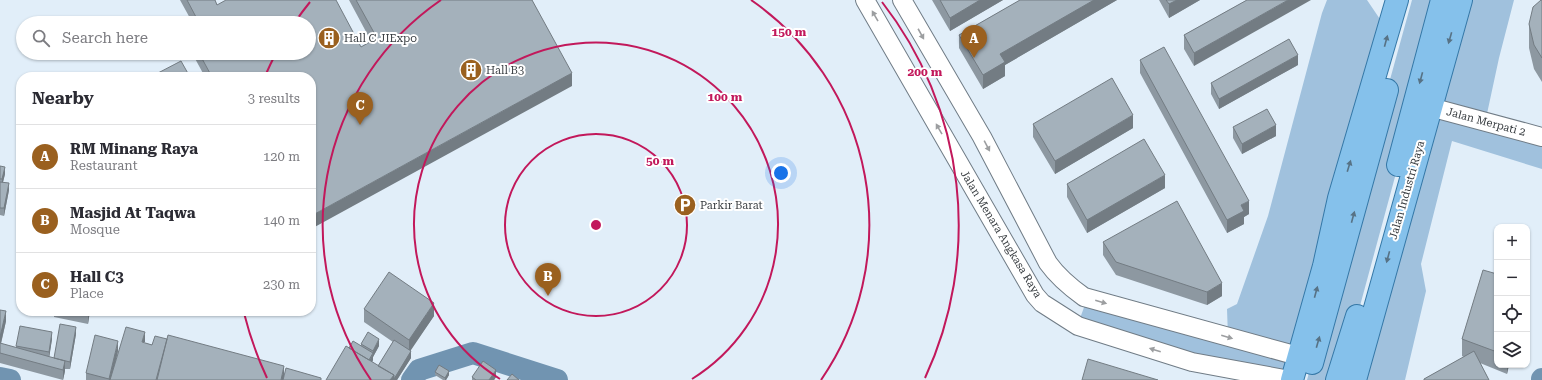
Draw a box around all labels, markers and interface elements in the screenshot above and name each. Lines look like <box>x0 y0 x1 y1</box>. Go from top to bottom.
one-way arrow <box>871 10 878 22</box>
search box <box>16 16 316 60</box>
building icon: Hall C JIExpo <box>316 25 342 51</box>
text: 150 m <box>772 25 807 39</box>
pin: A <box>961 25 987 58</box>
icon: search <box>30 27 52 49</box>
one-way arrow <box>918 28 924 40</box>
text: Search here <box>62 29 148 47</box>
place label: Hall C JIExpo <box>344 32 417 45</box>
one-way arrow <box>1447 32 1453 44</box>
one-way arrow <box>1383 35 1389 48</box>
building icon: Hall B3 <box>458 57 484 83</box>
place label: Hall B3 <box>486 64 524 77</box>
text: 200 m <box>908 65 943 79</box>
one-way arrow <box>1418 72 1424 84</box>
text: Nearby <box>32 88 94 108</box>
text: 100 m <box>708 90 743 104</box>
text: 3 results <box>248 91 300 106</box>
pin: C <box>347 92 373 125</box>
street label: Jalan Merpati 2 <box>1445 105 1527 139</box>
one-way arrow <box>936 123 943 135</box>
street label: Jalan Industri Raya <box>1387 139 1427 241</box>
text: RM Minang Raya <box>70 140 198 158</box>
one-way arrow <box>984 140 990 152</box>
text: A <box>40 149 50 164</box>
text: 120 m <box>263 149 300 164</box>
text: 50 m <box>646 154 674 168</box>
text: Restaurant <box>70 158 138 173</box>
one-way arrow <box>1346 160 1352 172</box>
your location <box>771 163 791 183</box>
street label: Jalan Menara Angkasa Raya <box>958 168 1044 300</box>
parking icon: Parkir Barat <box>672 192 698 218</box>
place label: Parkir Barat <box>700 199 763 212</box>
text: Masjid At Taqwa <box>70 204 196 222</box>
one-way arrow <box>1350 211 1356 223</box>
text: B <box>40 213 50 228</box>
text: 140 m <box>263 213 300 228</box>
centre of rings <box>589 218 603 232</box>
text: Mosque <box>70 222 120 237</box>
map controls <box>1494 224 1530 368</box>
button: + <box>1494 224 1530 260</box>
one-way arrow <box>1385 251 1391 263</box>
button: − <box>1494 260 1530 296</box>
pin: B <box>535 263 561 296</box>
text: Hall C3 <box>70 268 124 286</box>
text: C <box>40 277 50 292</box>
text: 230 m <box>263 277 300 292</box>
text: Place <box>70 286 104 301</box>
one-way arrow <box>1313 286 1319 298</box>
button: locate <box>1494 296 1530 332</box>
one-way arrow <box>1096 299 1108 305</box>
button: layers <box>1494 332 1530 368</box>
one-way arrow <box>1221 334 1233 340</box>
one-way arrow <box>1315 336 1321 348</box>
one-way arrow <box>1149 347 1161 353</box>

